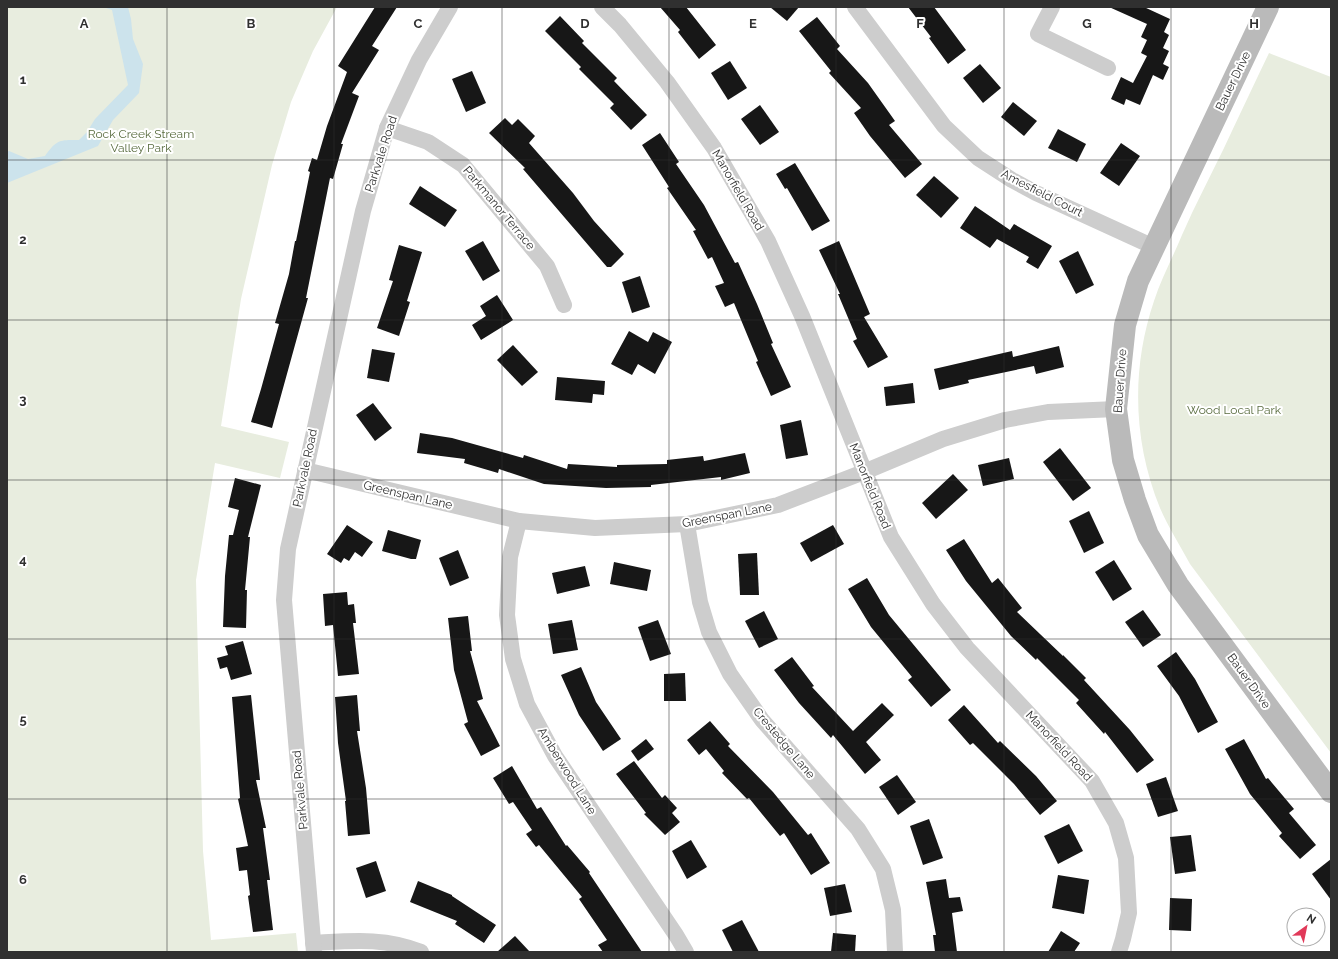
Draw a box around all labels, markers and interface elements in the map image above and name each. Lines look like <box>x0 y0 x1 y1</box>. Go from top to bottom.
text: A <box>80 16 89 31</box>
text: B <box>247 16 256 31</box>
text: C <box>414 16 423 31</box>
text: D <box>580 16 590 31</box>
text: E <box>749 16 757 31</box>
text: F <box>916 16 924 31</box>
text: G <box>1082 16 1092 31</box>
text: H <box>1249 16 1259 31</box>
street label: Bauer Drive <box>1213 49 1253 113</box>
text: 1 <box>20 72 27 87</box>
street label: Parkvale Road <box>362 114 400 194</box>
park label: Rock Creek Stream Valley Park <box>88 127 194 155</box>
street label: Manorfield Road <box>709 147 767 233</box>
street label: Parkmanor Terrace <box>460 164 538 252</box>
street label: Amesfield Court <box>999 166 1085 220</box>
text: 2 <box>19 232 27 247</box>
street label: Bauer Drive <box>1111 348 1129 414</box>
text: 3 <box>19 392 27 407</box>
park label: Wood Local Park <box>1187 403 1282 417</box>
street label: Parkvale Road <box>290 428 320 508</box>
street label: Manorfield Road <box>846 441 894 531</box>
street label: Greenspan Lane <box>362 478 454 512</box>
street label: Greenspan Lane <box>681 499 773 531</box>
text: 4 <box>19 552 27 567</box>
street label: Bauer Drive <box>1224 651 1274 711</box>
street label: Crestedge Lane <box>750 705 818 781</box>
street label: Manorfield Road <box>1023 708 1095 784</box>
text: 5 <box>19 712 27 727</box>
street label: Amberwood Lane <box>535 725 599 817</box>
street label: Parkvale Road <box>290 750 310 830</box>
text: 6 <box>19 872 27 887</box>
north arrow <box>1286 907 1326 947</box>
text: N <box>1304 911 1318 927</box>

